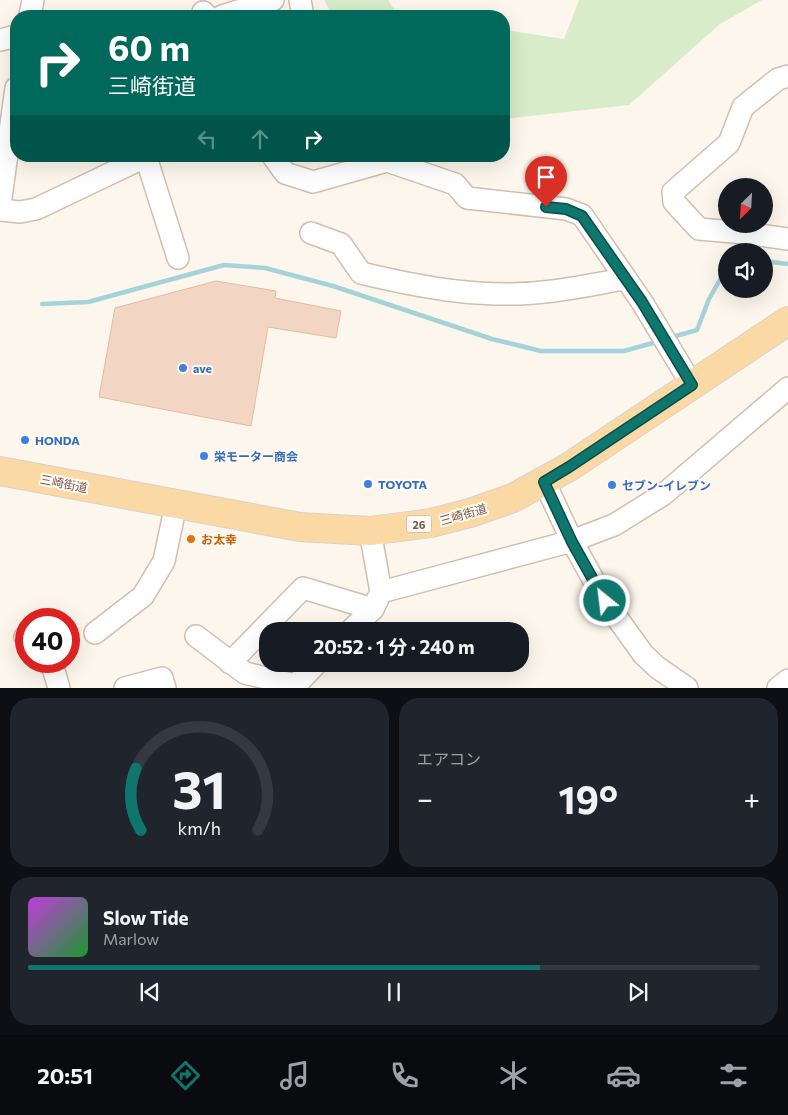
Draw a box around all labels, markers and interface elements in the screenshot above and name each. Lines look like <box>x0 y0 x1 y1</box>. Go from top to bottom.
text: 60 m <box>108 25 190 68</box>
icon: right <box>25 30 90 95</box>
text: 三崎街道 <box>108 72 196 99</box>
icon: left <box>193 125 221 153</box>
icon: ahead <box>246 125 274 153</box>
icon: right <box>299 125 327 153</box>
pin <box>525 156 567 207</box>
icon: arrive <box>532 163 560 191</box>
north arrow <box>718 178 772 232</box>
map controls <box>718 178 773 298</box>
button: sound <box>718 243 773 298</box>
place label: ave <box>193 361 212 375</box>
marker: ave <box>177 362 189 374</box>
place label: HONDA <box>35 433 80 447</box>
marker: HONDA <box>19 434 31 446</box>
place label: 栄モーター商会 <box>214 449 298 463</box>
marker: 栄モーター商会 <box>198 450 210 462</box>
street label: 三崎街道 <box>39 472 89 494</box>
place label: TOYOTA <box>378 477 428 491</box>
marker: TOYOTA <box>362 478 374 490</box>
place label: セブン-イレブン <box>622 478 711 492</box>
marker: セブン-イレブン <box>606 479 618 491</box>
street label: 三崎街道 <box>438 501 488 527</box>
road number: 26 <box>406 516 432 532</box>
place label: お太幸 <box>201 532 237 546</box>
marker: お太幸 <box>185 533 197 545</box>
position arrow <box>578 574 630 626</box>
speed limit sign: 40 <box>15 608 80 673</box>
text: 20:52 · 1 分 · 240 m <box>313 635 475 658</box>
text: エアコン <box>417 749 481 768</box>
text: 31 <box>173 756 226 820</box>
text: 19° <box>558 775 618 822</box>
text: − <box>417 781 433 815</box>
text: + <box>744 781 760 815</box>
text: km/h <box>178 817 221 839</box>
text: Slow Tide <box>103 906 189 929</box>
text: Marlow <box>103 929 159 948</box>
icon: previous <box>136 978 164 1006</box>
icon: pause <box>380 978 408 1006</box>
icon: next <box>624 978 652 1006</box>
icon: directions <box>168 1058 203 1093</box>
icon: music <box>277 1058 312 1093</box>
icon: phone <box>387 1058 422 1093</box>
icon: climate <box>496 1058 531 1093</box>
icon: car <box>606 1058 641 1093</box>
icon: filters <box>716 1058 751 1093</box>
text: 20:51 <box>37 1062 93 1089</box>

